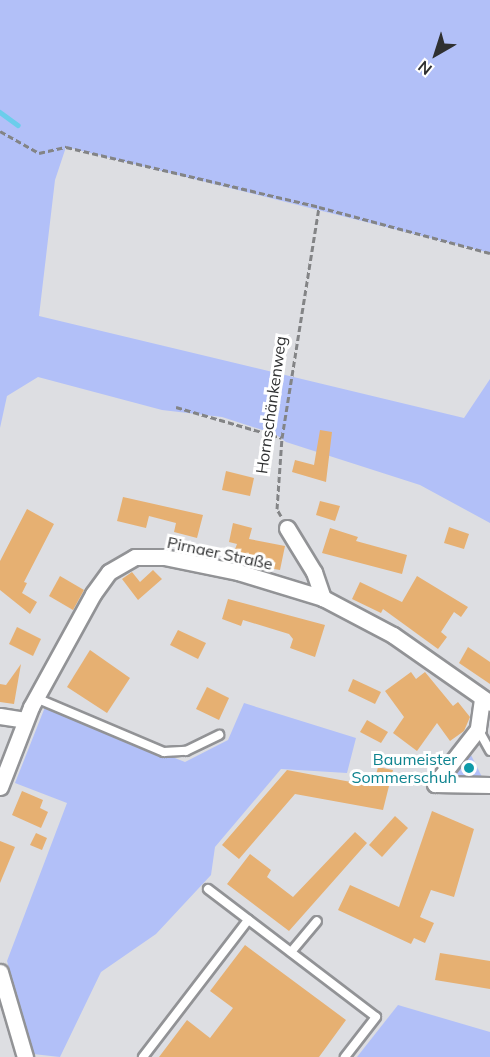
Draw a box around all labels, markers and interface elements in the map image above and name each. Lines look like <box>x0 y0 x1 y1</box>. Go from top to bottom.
north arrow <box>406 24 466 84</box>
text: N <box>414 56 436 80</box>
street label: Hornschänkenweg <box>252 335 290 475</box>
street label: Pirnaer Straße <box>165 532 275 574</box>
place label: Baumeister Sommerschuh <box>352 749 457 787</box>
marker: Baumeister Sommerschuh <box>462 761 476 775</box>

